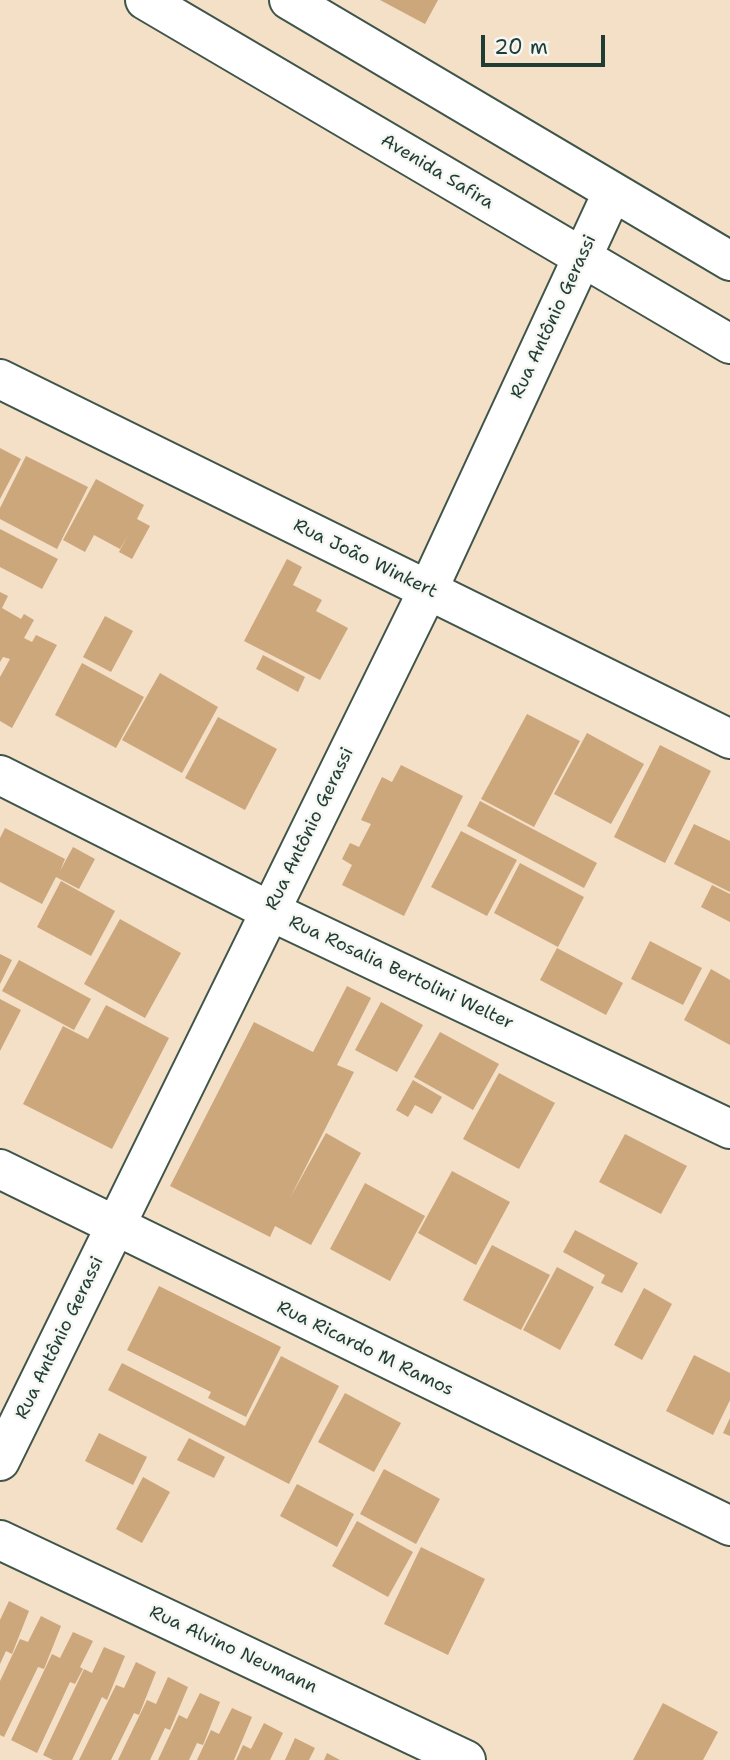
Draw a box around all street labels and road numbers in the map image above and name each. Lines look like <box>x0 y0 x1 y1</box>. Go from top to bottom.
street label: Avenida Safira <box>377 130 497 214</box>
street label: Rua Antônio Gerassi <box>507 232 601 402</box>
street label: Rua João Winkert <box>289 515 441 603</box>
street label: Rua Antônio Gerassi <box>261 744 359 914</box>
street label: Rua Rosalia Bertolini Welter <box>285 911 517 1035</box>
street label: Rua Antônio Gerassi <box>11 1253 109 1423</box>
street label: Rua Ricardo M Ramos <box>273 1297 457 1401</box>
street label: Rua Alvino Neumann <box>146 1602 320 1698</box>

